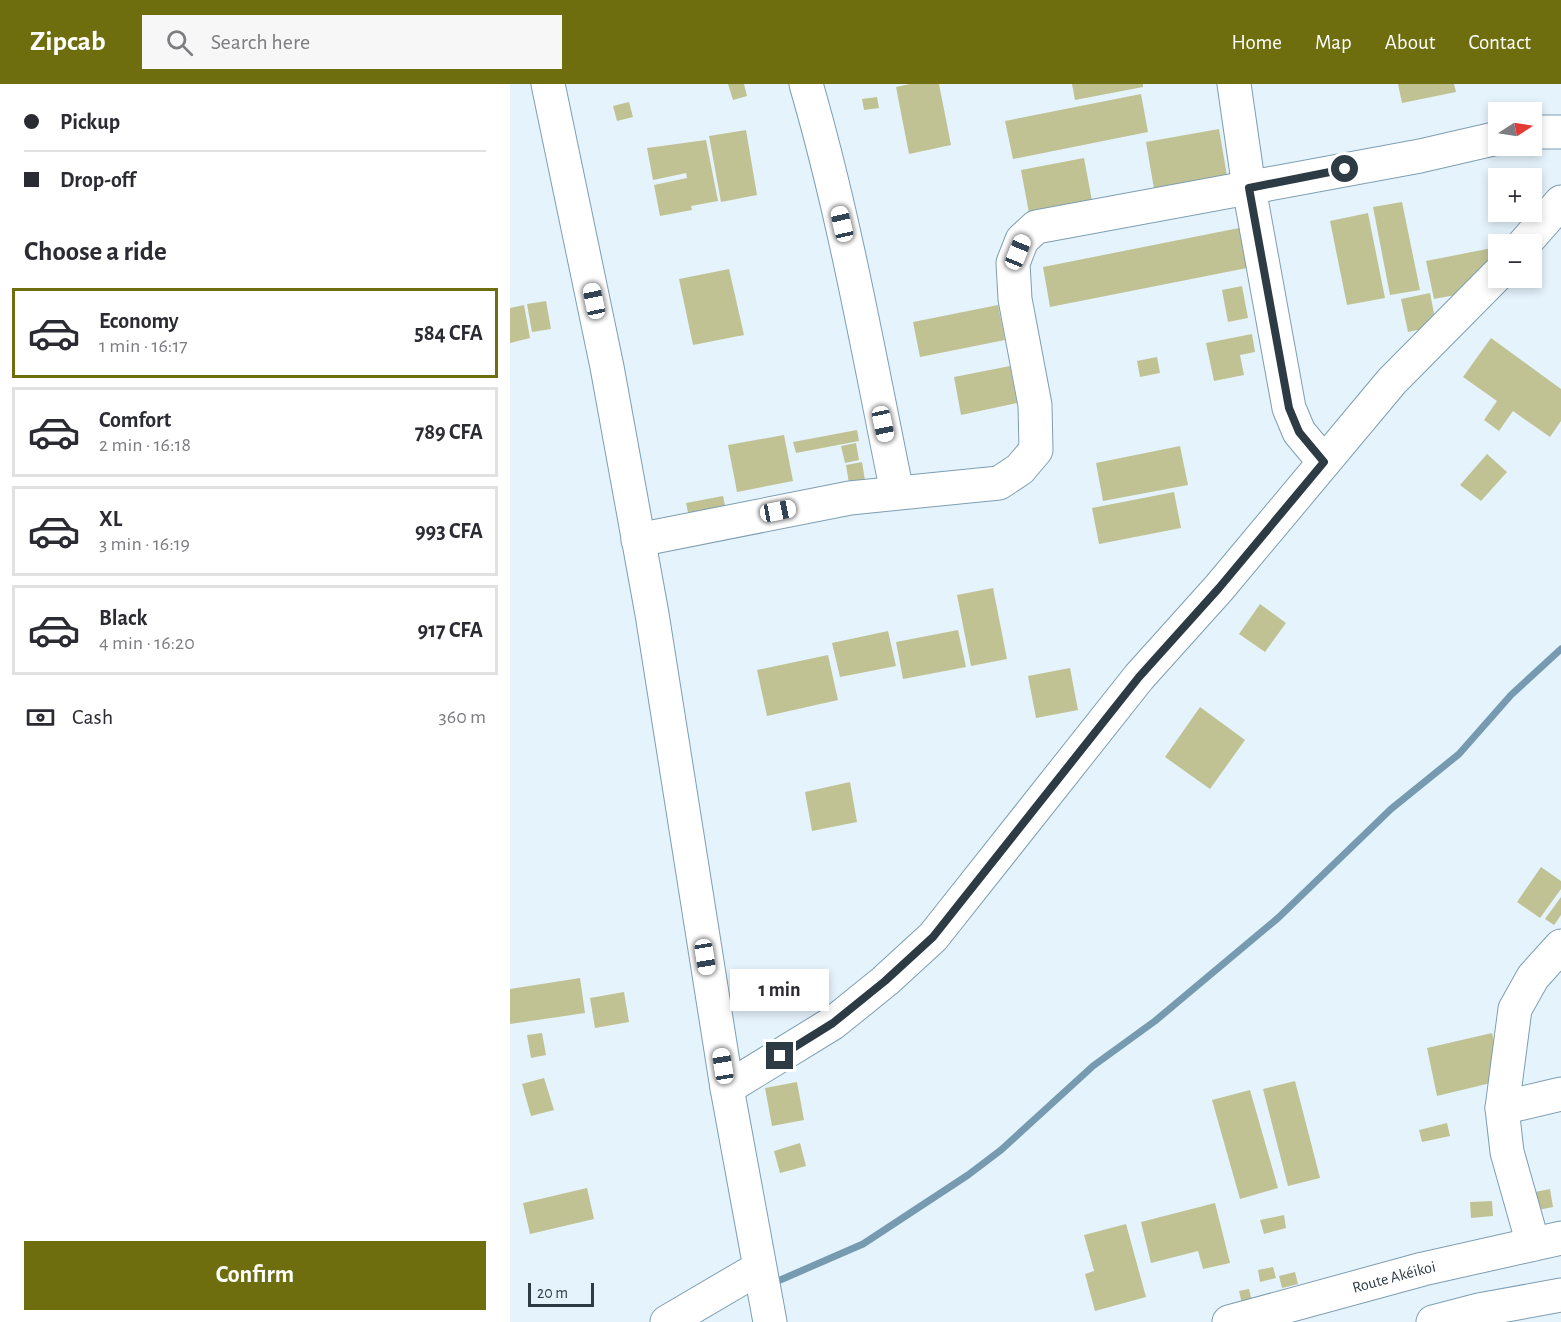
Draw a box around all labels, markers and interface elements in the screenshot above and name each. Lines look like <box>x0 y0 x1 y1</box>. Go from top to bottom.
search box <box>142 15 562 69</box>
icon: search <box>163 26 196 59</box>
text: Zipcab <box>30 28 106 56</box>
text: Search here <box>211 31 310 53</box>
text: Home <box>1231 32 1282 53</box>
text: Map <box>1315 32 1352 53</box>
text: About <box>1385 32 1435 53</box>
text: Contact <box>1468 32 1531 53</box>
north arrow <box>1488 102 1542 156</box>
map controls <box>1488 102 1542 288</box>
text: Pickup <box>60 111 120 133</box>
route start <box>1331 155 1358 182</box>
button: + <box>1488 168 1542 222</box>
text: Drop-off <box>60 169 136 191</box>
car <box>829 204 855 244</box>
car <box>1003 232 1033 272</box>
button: − <box>1488 234 1542 288</box>
text: Choose a ride <box>24 238 167 265</box>
car <box>581 282 607 320</box>
icon: car <box>27 306 81 360</box>
text: Economy <box>99 310 179 332</box>
text: 584 CFA <box>414 322 483 344</box>
text: 1 min · 16:17 <box>99 336 188 356</box>
icon: car <box>27 405 81 459</box>
car <box>870 405 896 443</box>
text: Comfort <box>99 409 171 431</box>
text: 789 CFA <box>415 421 483 443</box>
text: 2 min · 16:18 <box>99 435 191 455</box>
car <box>759 499 797 523</box>
icon: car <box>27 504 81 558</box>
text: XL <box>99 508 122 530</box>
text: 993 CFA <box>415 520 483 542</box>
text: 3 min · 16:19 <box>99 534 190 554</box>
icon: car <box>27 603 81 657</box>
text: Black <box>99 607 147 629</box>
text: 917 CFA <box>418 619 483 641</box>
text: 4 min · 16:20 <box>99 633 195 653</box>
icon: cash <box>24 701 57 734</box>
text: Cash <box>72 706 113 728</box>
text: 360 m <box>439 707 486 727</box>
car <box>693 938 717 976</box>
callout: 1 min <box>730 969 830 1011</box>
text: 1 min <box>758 980 801 1000</box>
route end <box>766 1042 793 1069</box>
car <box>711 1047 735 1085</box>
button: Confirm <box>24 1241 486 1310</box>
street label: Route Akéikoi <box>1351 1258 1437 1296</box>
scale bar <box>528 1280 594 1308</box>
text: 20 m <box>537 1285 568 1301</box>

